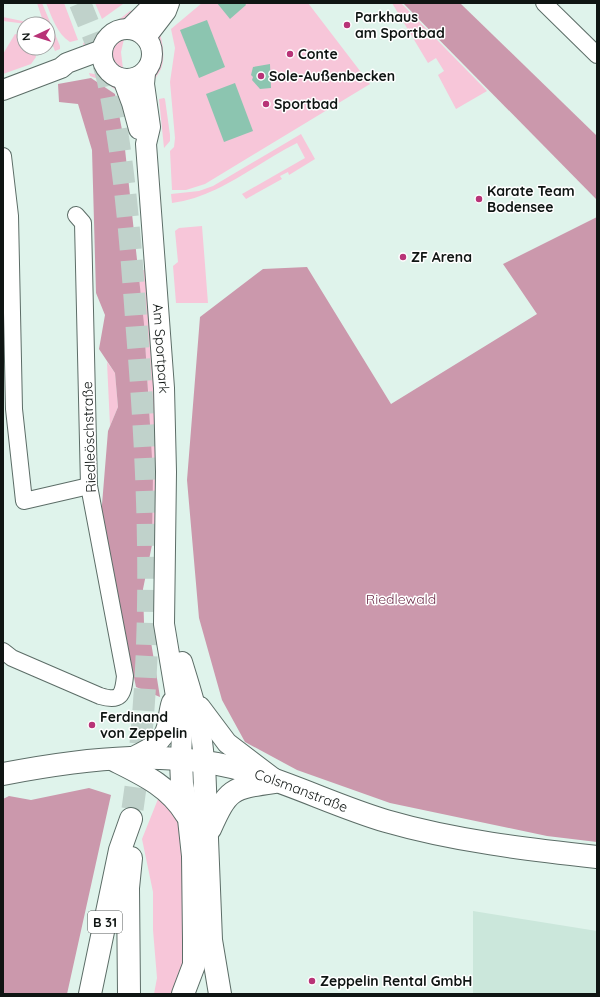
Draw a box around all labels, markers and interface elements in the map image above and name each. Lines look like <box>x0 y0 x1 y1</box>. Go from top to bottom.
place label: Parkhaus am Sportbad <box>355 8 445 42</box>
north arrow <box>16 16 56 56</box>
marker: Parkhaus am Sportbad <box>342 20 352 30</box>
text: N <box>19 32 33 41</box>
place label: Conte <box>298 45 338 63</box>
marker: Conte <box>285 49 295 59</box>
place label: Sole-Außenbecken <box>269 67 395 85</box>
marker: Sole-Außenbecken <box>256 71 266 81</box>
place label: Sportbad <box>274 95 338 113</box>
marker: Sportbad <box>261 99 271 109</box>
place label: Karate Team Bodensee <box>487 182 575 216</box>
marker: Karate Team Bodensee <box>474 194 484 204</box>
place label: ZF Arena <box>411 248 472 266</box>
marker: ZF Arena <box>398 252 408 262</box>
street label: Am Sportpark <box>149 303 173 394</box>
street label: Riedleöschstraße <box>78 381 100 493</box>
park label: Riedlewald <box>366 590 436 608</box>
place label: Ferdinand von Zeppelin <box>100 708 187 742</box>
marker: Ferdinand von Zeppelin <box>87 720 97 730</box>
street label: Colsmanstraße <box>252 765 350 816</box>
road number: B 31 <box>88 911 122 933</box>
place label: Zeppelin Rental GmbH <box>320 972 472 990</box>
marker: Zeppelin Rental GmbH <box>307 976 317 986</box>

